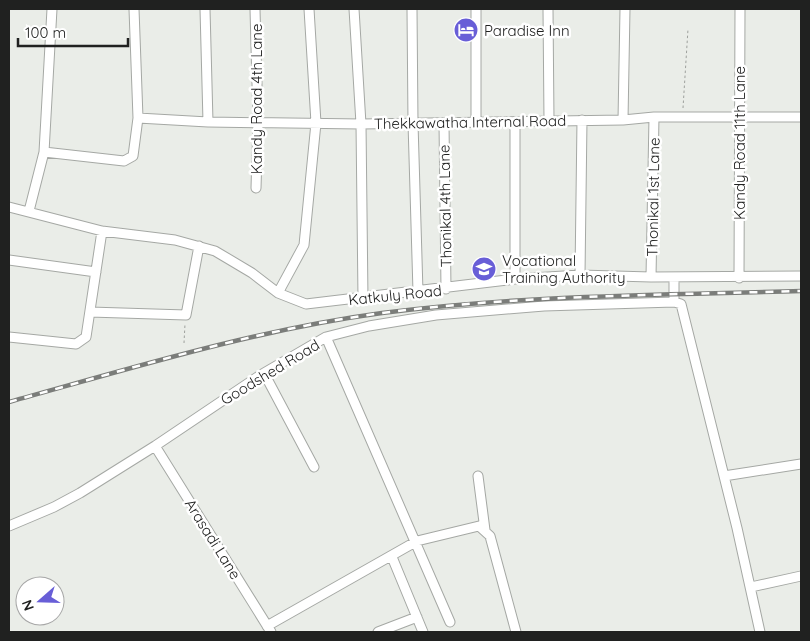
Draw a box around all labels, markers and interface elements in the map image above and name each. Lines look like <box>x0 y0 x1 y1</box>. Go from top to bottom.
scale bar <box>18 15 128 47</box>
hotel icon: Paradise Inn <box>453 17 479 43</box>
place label: Paradise Inn <box>484 21 570 40</box>
text: 100 m <box>25 23 66 42</box>
street label: Kandy Road 4th Lane <box>247 24 266 174</box>
street label: Kandy Road 11th Lane <box>730 66 749 220</box>
street label: Thekkawatha Internal Road <box>374 111 566 133</box>
street label: Thonikal 1st Lane <box>642 137 664 257</box>
street label: Thonikal 4th Lane <box>434 144 456 268</box>
place label: Vocational Training Authority <box>502 251 625 287</box>
school or university icon: Vocational Training Authority <box>471 256 497 282</box>
street label: Katkuly Road <box>347 281 443 309</box>
street label: Goodshed Road <box>217 335 323 409</box>
street label: Arasadi Lane <box>181 495 245 583</box>
north arrow <box>15 576 65 626</box>
text: N <box>18 598 38 613</box>

